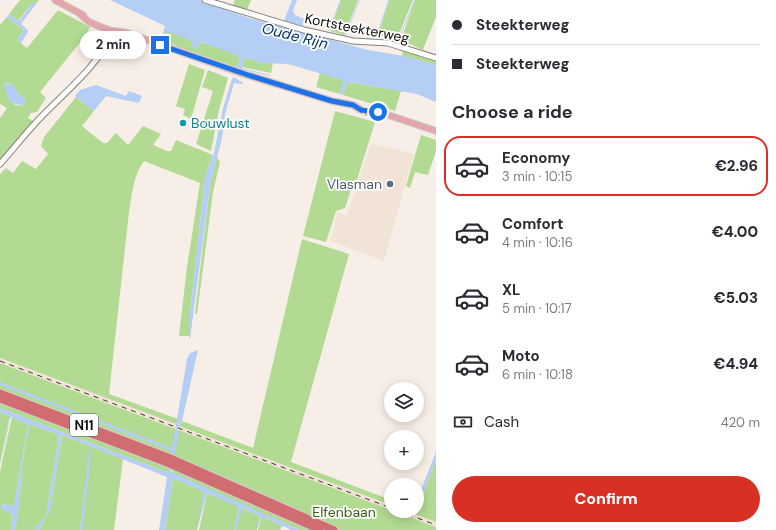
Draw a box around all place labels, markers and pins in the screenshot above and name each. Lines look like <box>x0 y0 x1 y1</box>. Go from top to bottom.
place label: Bouwlust <box>191 114 250 132</box>
marker: Bouwlust <box>178 118 188 128</box>
place label: Vlasman <box>327 175 382 193</box>
marker: Vlasman <box>385 179 395 189</box>

